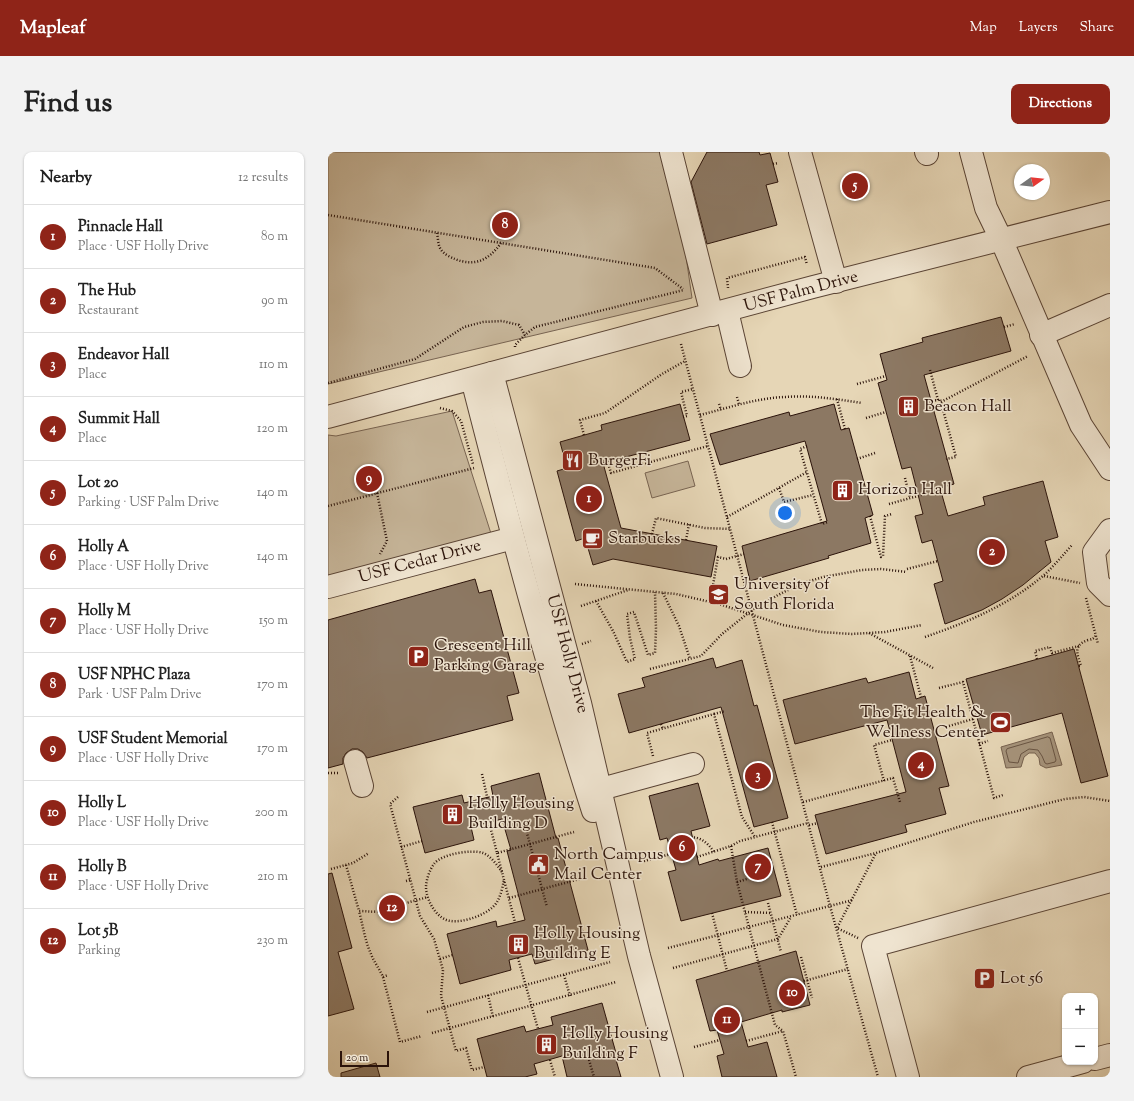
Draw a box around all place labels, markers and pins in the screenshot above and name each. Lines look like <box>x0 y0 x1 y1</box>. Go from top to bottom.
pin: 5 <box>842 171 868 201</box>
pin: 8 <box>492 210 518 240</box>
building icon: Beacon Hall <box>896 394 922 420</box>
place label: Beacon Hall <box>924 395 1012 419</box>
restaurant icon: BurgerFi <box>559 448 585 474</box>
place label: BurgerFi <box>588 449 652 473</box>
pin: 9 <box>356 464 382 494</box>
building icon: Horizon Hall <box>829 477 855 503</box>
place label: Horizon Hall <box>858 478 952 502</box>
pin: 1 <box>576 484 602 514</box>
cafe icon: Starbucks <box>580 526 606 552</box>
place label: Starbucks <box>608 527 681 551</box>
pin: 2 <box>979 537 1005 567</box>
place label: University of South Florida <box>734 573 835 617</box>
school or university icon: University of South Florida <box>706 582 732 608</box>
place label: Crescent Hill Parking Garage <box>434 634 545 678</box>
parking icon: Crescent Hill Parking Garage <box>405 643 431 669</box>
place label: The Fit Health & Wellness Center <box>860 701 987 745</box>
sports icon: The Fit Health & Wellness Center <box>988 710 1014 736</box>
pin: 4 <box>908 750 934 780</box>
pin: 3 <box>745 761 771 791</box>
place label: Holly Housing Building D <box>468 792 574 836</box>
building icon: Holly Housing Building D <box>439 801 465 827</box>
pin: 6 <box>669 833 695 863</box>
place label: North Campus Mail Center <box>554 843 664 887</box>
public building icon: North Campus Mail Center <box>525 852 551 878</box>
pin: 7 <box>745 852 771 882</box>
pin: 12 <box>379 893 405 923</box>
place label: Holly Housing Building E <box>534 922 640 966</box>
building icon: Holly Housing Building E <box>505 931 531 957</box>
parking icon: Lot 56 <box>971 966 997 992</box>
place label: Lot 56 <box>1000 967 1043 991</box>
pin: 10 <box>779 978 805 1008</box>
pin: 11 <box>714 1005 740 1035</box>
place label: Holly Housing Building F <box>562 1022 668 1066</box>
building icon: Holly Housing Building F <box>533 1031 559 1057</box>

